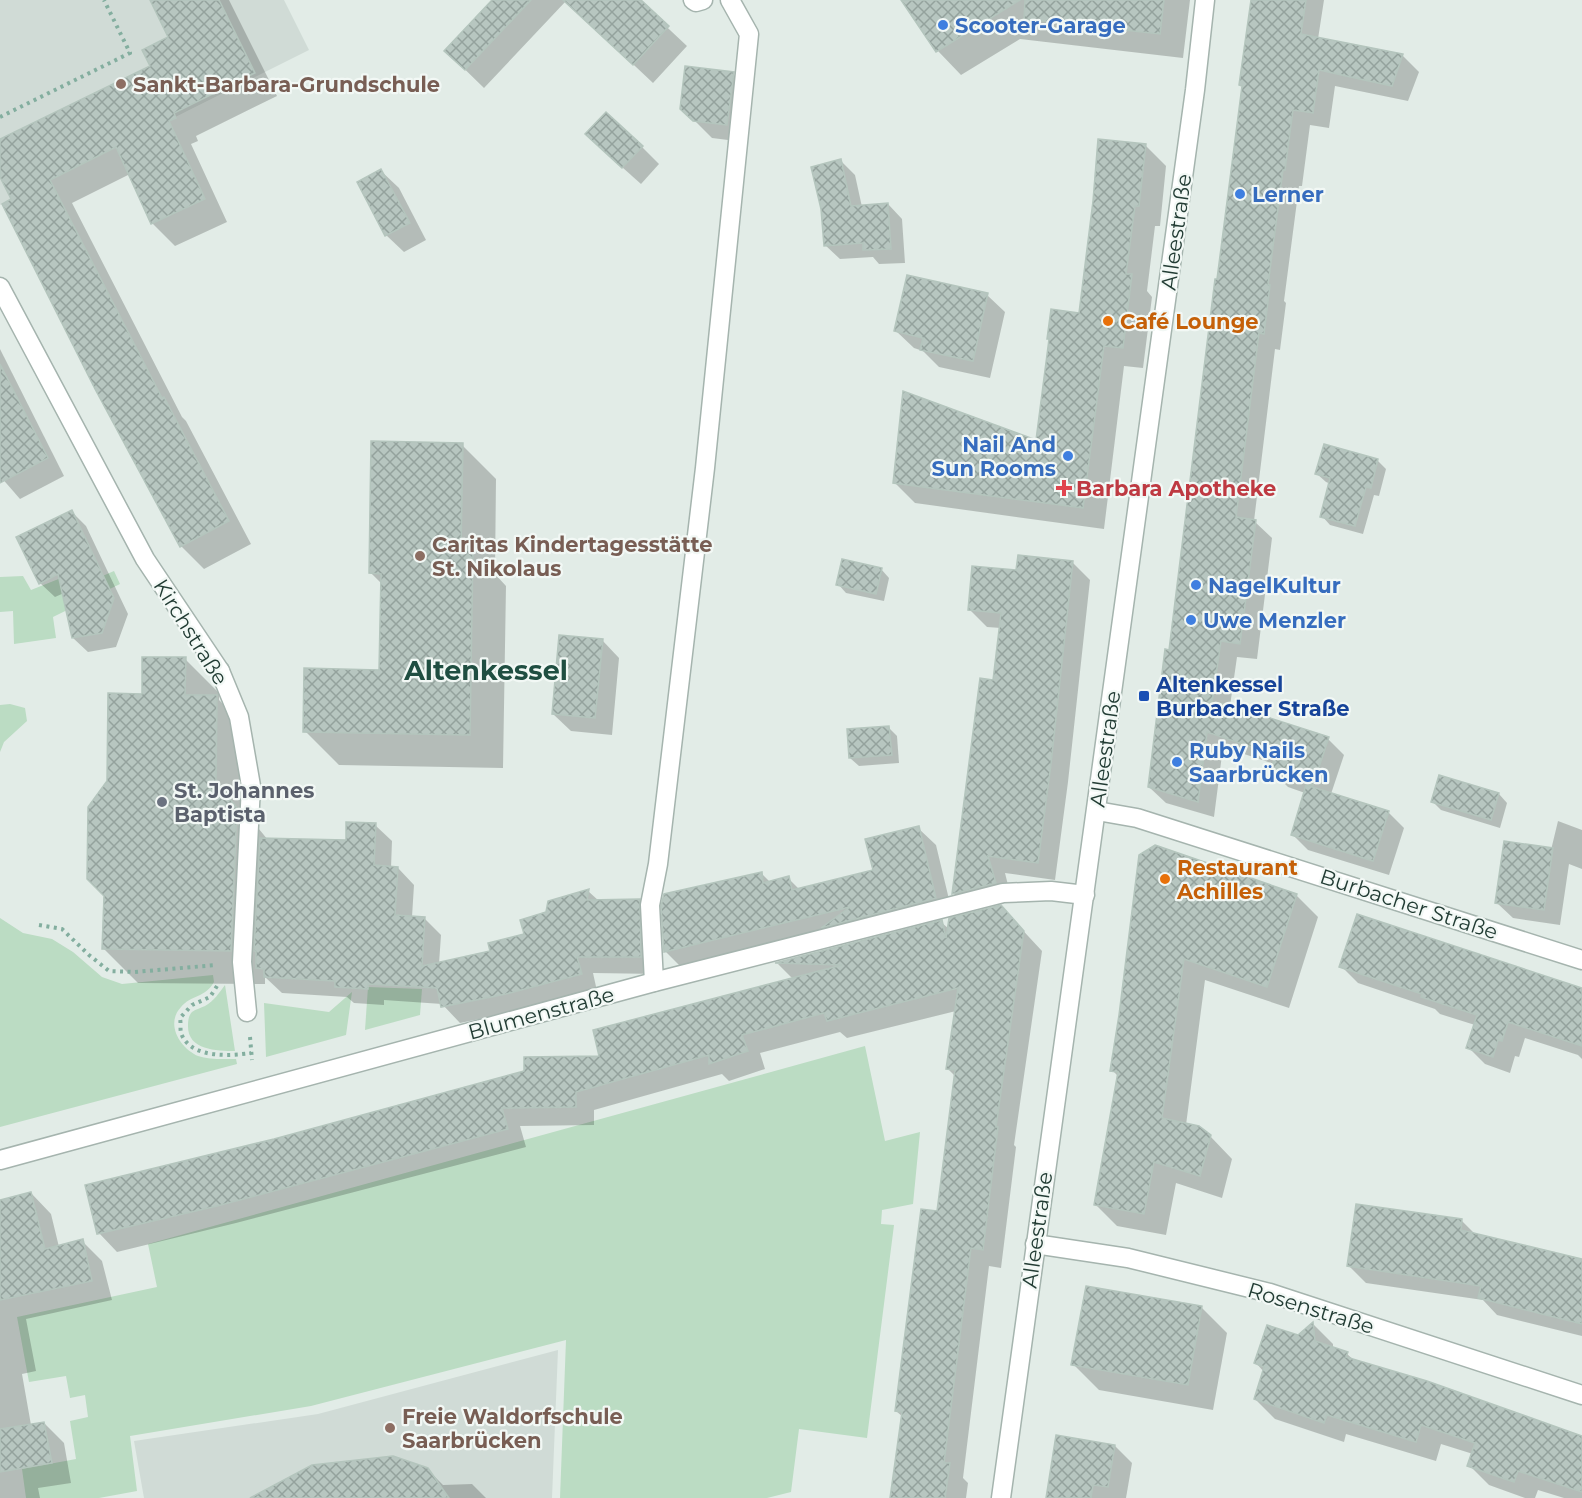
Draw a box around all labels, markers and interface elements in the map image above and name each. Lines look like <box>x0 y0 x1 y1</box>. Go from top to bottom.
place label: Scooter-Garage <box>955 13 1126 38</box>
marker: Scooter-Garage <box>936 18 950 32</box>
place label: Sankt-Barbara-Grundschule <box>133 72 440 97</box>
marker: Sankt-Barbara-Grundschule <box>114 77 128 91</box>
street label: Alleestraße <box>1155 172 1197 292</box>
place label: Lerner <box>1252 182 1324 207</box>
marker: Lerner <box>1233 187 1247 201</box>
place label: Café Lounge <box>1120 309 1259 334</box>
marker: Café Lounge <box>1101 314 1115 328</box>
place label: Nail And Sun Rooms <box>932 432 1056 481</box>
marker: Nail And Sun Rooms <box>1061 449 1075 463</box>
place label: Barbara Apotheke <box>1076 476 1276 501</box>
marker: Barbara Apotheke <box>1057 481 1071 495</box>
place label: Caritas Kindertagesstätte St. Nikolaus <box>432 532 712 581</box>
marker: Caritas Kindertagesstätte St. Nikolaus <box>413 549 427 563</box>
place label: NagelKultur <box>1208 573 1341 598</box>
street label: Kirchstraße <box>149 574 233 690</box>
marker: NagelKultur <box>1189 578 1203 592</box>
place label: Uwe Menzler <box>1203 608 1346 633</box>
marker: Uwe Menzler <box>1184 613 1198 627</box>
district label: Altenkessel <box>403 654 568 687</box>
place label: Altenkessel Burbacher Straße <box>1155 672 1350 721</box>
street label: Alleestraße <box>1084 689 1126 809</box>
marker: Altenkessel Burbacher Straße <box>1137 689 1151 703</box>
place label: Ruby Nails Saarbrücken <box>1189 738 1329 787</box>
marker: Ruby Nails Saarbrücken <box>1170 755 1184 769</box>
place label: St. Johannes Baptista <box>174 778 314 827</box>
marker: St. Johannes Baptista <box>155 795 169 809</box>
place label: Restaurant Achilles <box>1176 855 1298 904</box>
street label: Burbacher Straße <box>1317 863 1501 945</box>
marker: Restaurant Achilles <box>1158 872 1172 886</box>
street label: Blumenstraße <box>465 981 617 1045</box>
street label: Alleestraße <box>1016 1170 1058 1290</box>
street label: Rosenstraße <box>1245 1277 1377 1339</box>
place label: Freie Waldorfschule Saarbrücken <box>402 1404 623 1453</box>
marker: Freie Waldorfschule Saarbrücken <box>383 1421 397 1435</box>

